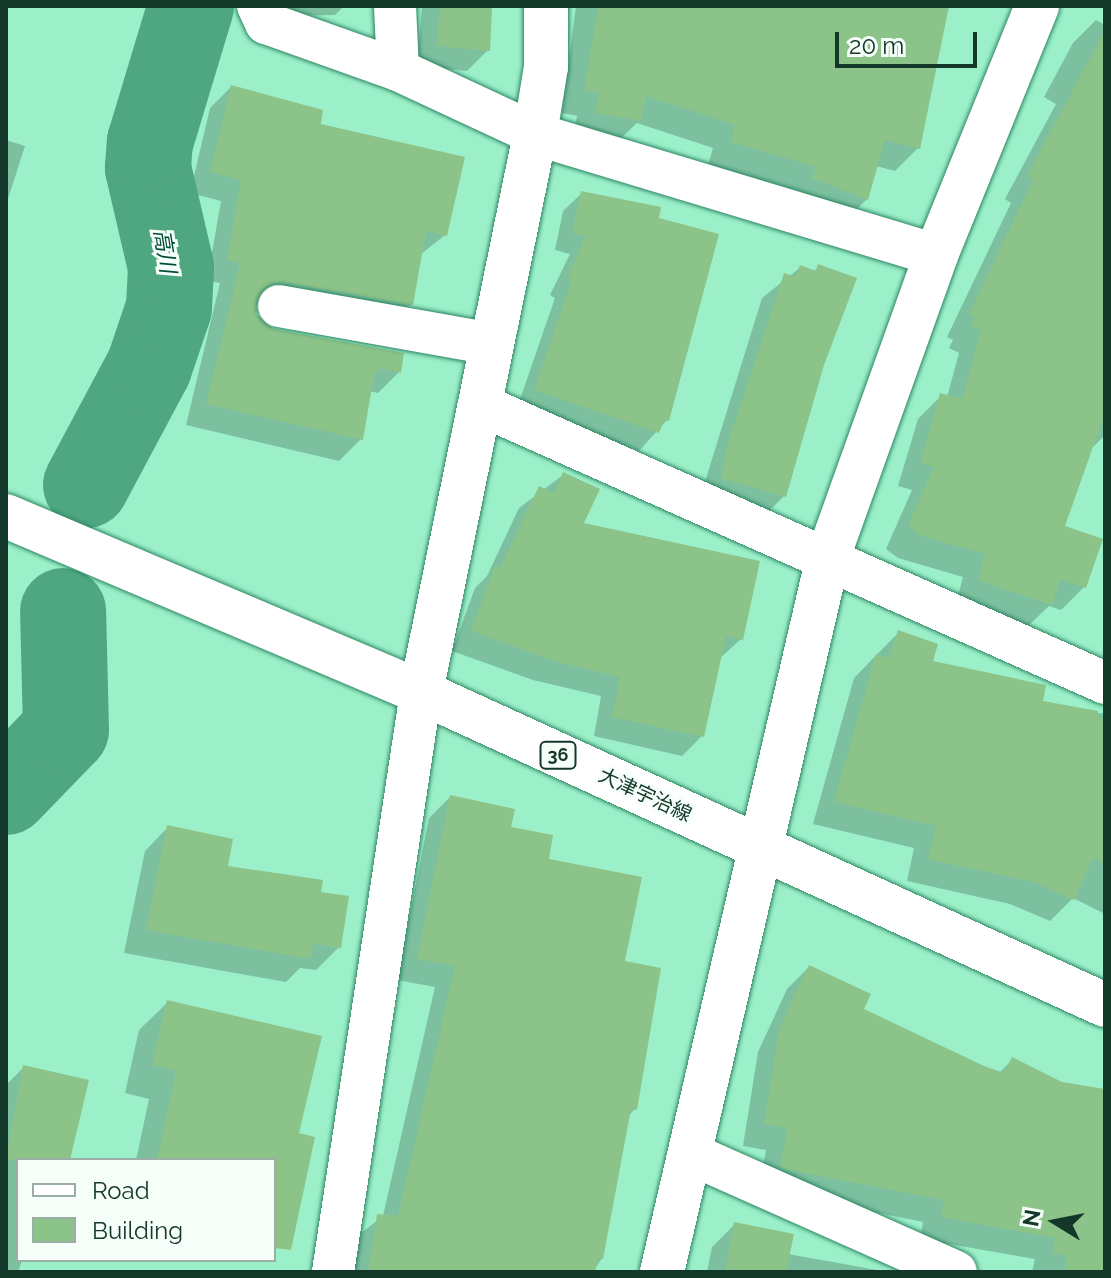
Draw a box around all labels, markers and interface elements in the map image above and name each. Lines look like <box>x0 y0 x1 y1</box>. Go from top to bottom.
scale bar <box>839 16 981 66</box>
text: 20 m <box>849 31 904 60</box>
water label: 高川 <box>149 227 181 275</box>
road number: 36 <box>538 741 578 769</box>
street label: 大津宇治線 <box>595 763 695 827</box>
legend <box>16 1158 276 1262</box>
text: Road <box>92 1176 150 1205</box>
north arrow <box>1015 1182 1095 1262</box>
text: N <box>1017 1207 1046 1228</box>
text: Building <box>92 1216 183 1245</box>

